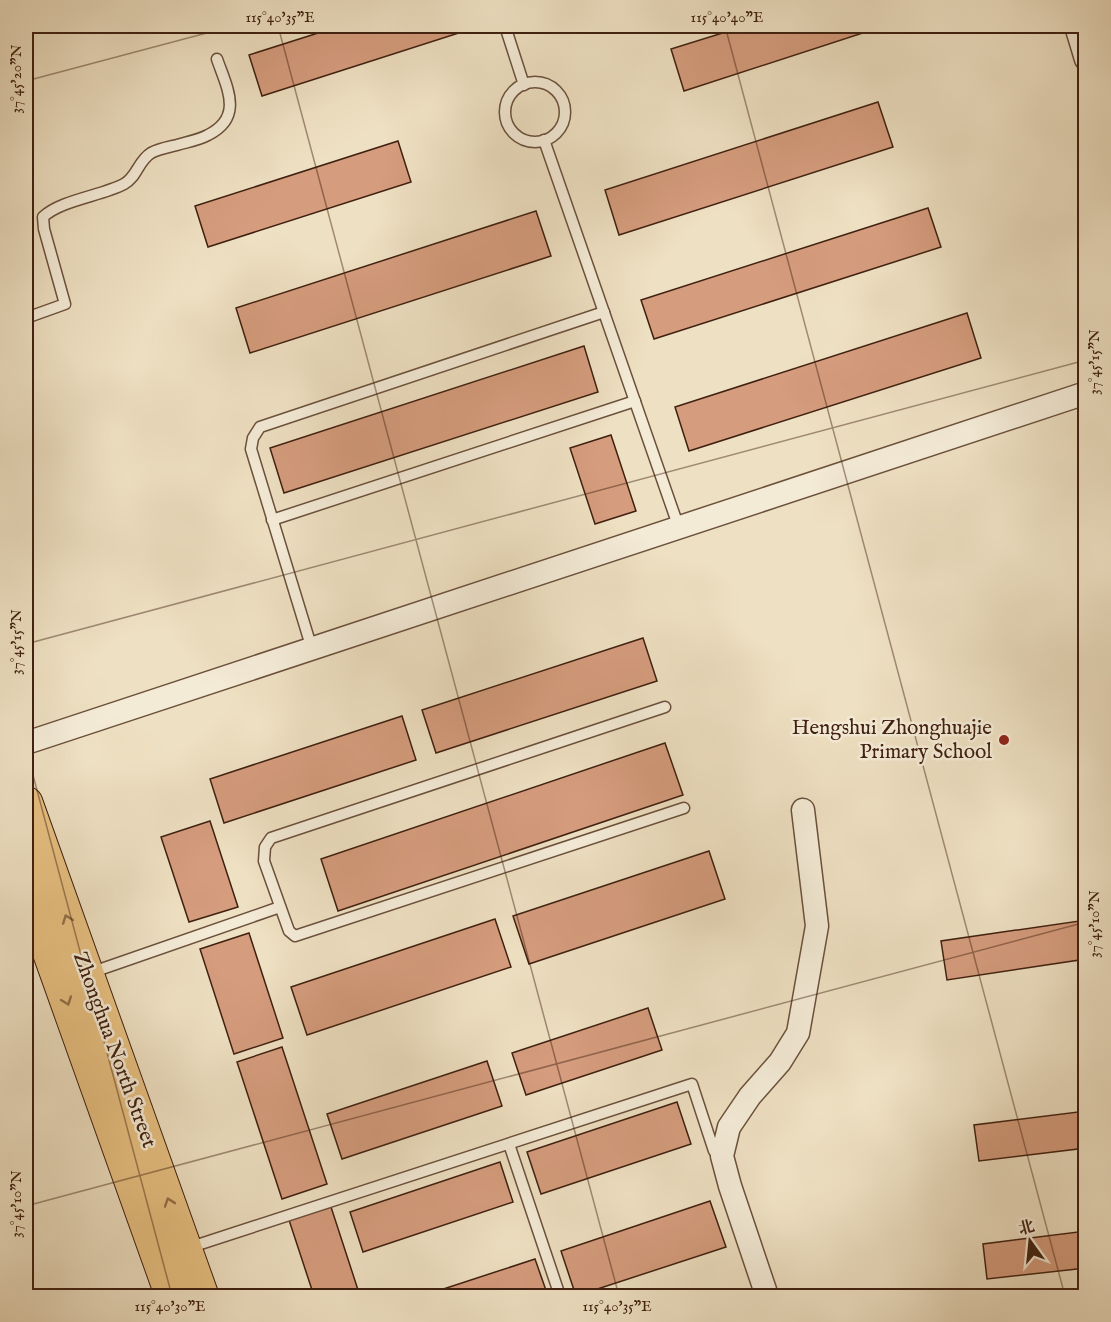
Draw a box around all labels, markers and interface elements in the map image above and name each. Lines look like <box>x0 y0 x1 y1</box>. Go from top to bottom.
text: 115°40'35"E <box>245 8 315 27</box>
text: 115°40'40"E <box>691 8 763 27</box>
text: 37°45'20"N <box>7 44 26 114</box>
text: 37°45'15"N <box>1085 329 1104 395</box>
text: 37°45'15"N <box>7 609 26 675</box>
place label: Hengshui Zhonghuajie Primary School <box>792 715 992 766</box>
marker: Hengshui Zhonghuajie Primary School <box>997 733 1011 747</box>
text: 37°45'10"N <box>1085 890 1104 958</box>
one-way arrow <box>62 914 75 925</box>
street label: Zhonghua North Street <box>66 948 162 1152</box>
one-way arrow <box>59 995 72 1006</box>
text: 37°45'10"N <box>7 1170 26 1238</box>
one-way arrow <box>163 1197 176 1208</box>
north arrow <box>1000 1211 1060 1271</box>
text: 北 <box>1016 1217 1037 1240</box>
text: 115°40'30"E <box>134 1297 206 1316</box>
text: 115°40'35"E <box>582 1297 652 1316</box>

